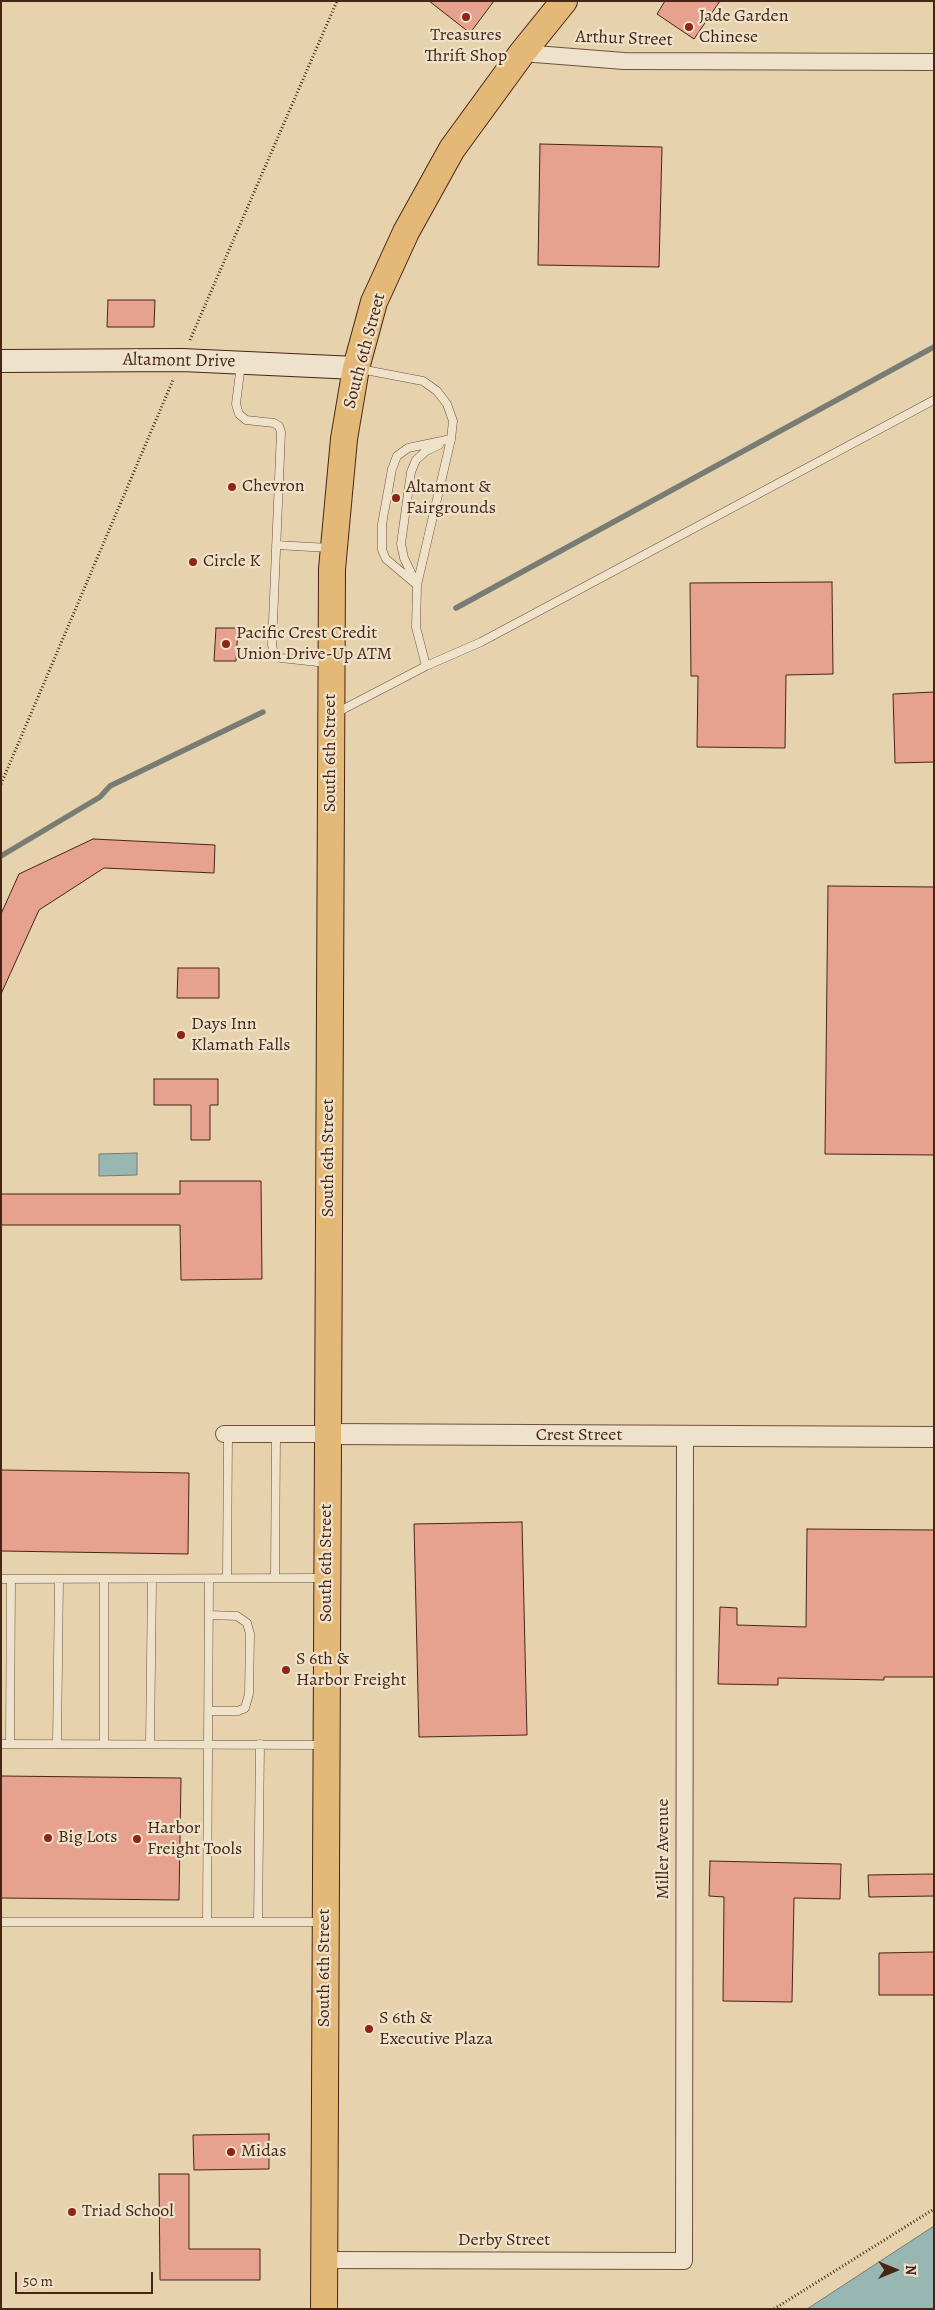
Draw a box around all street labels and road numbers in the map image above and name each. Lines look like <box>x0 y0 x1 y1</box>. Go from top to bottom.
street label: Arthur Street <box>575 27 673 51</box>
street label: South 6th Street <box>339 291 391 411</box>
street label: Altamont Drive <box>123 349 235 373</box>
street label: South 6th Street <box>320 694 342 812</box>
street label: South 6th Street <box>318 1099 340 1217</box>
street label: Crest Street <box>536 1425 622 1447</box>
street label: South 6th Street <box>316 1504 338 1622</box>
street label: Miller Avenue <box>653 1798 675 1900</box>
street label: South 6th Street <box>314 1909 336 2027</box>
street label: Derby Street <box>458 2230 550 2252</box>

